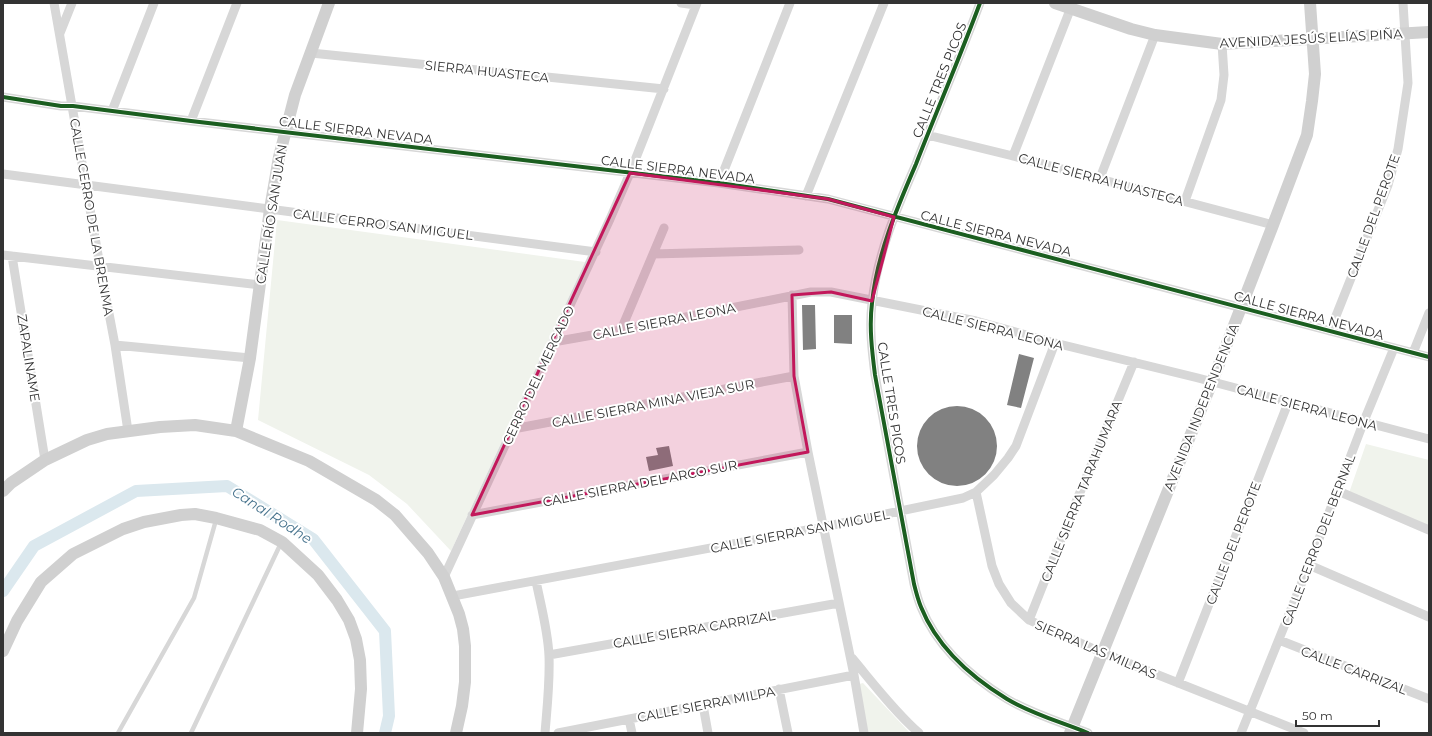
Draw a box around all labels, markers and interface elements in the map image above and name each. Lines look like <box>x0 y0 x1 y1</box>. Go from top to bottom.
street label: CALLE TRES PICOS <box>908 20 970 140</box>
street label: AVENIDA JESÚS ELÍAS PIÑA <box>1219 25 1404 51</box>
street label: SIERRA HUASTECA <box>424 57 550 86</box>
street label: CALLE SIERRA NEVADA <box>278 113 434 147</box>
street label: CALLE CERRO DE LA BRENMA <box>67 117 117 318</box>
street label: CALLE RÍO SAN JUAN <box>252 143 290 285</box>
street label: CALLE SIERRA HUASTECA <box>1017 149 1186 209</box>
street label: CALLE SIERRA NEVADA <box>600 152 756 186</box>
street label: CALLE DEL PEROTE <box>1343 152 1403 280</box>
street label: CALLE CERRO SAN MIGUEL <box>292 205 474 243</box>
street label: CALLE SIERRA NEVADA <box>919 207 1074 260</box>
street label: CALLE SIERRA NEVADA <box>1232 287 1387 343</box>
street label: CALLE SIERRA LEONA <box>591 299 737 343</box>
street label: CERRO DEL MERCADO <box>499 303 577 447</box>
street label: CALLE SIERRA LEONA <box>921 303 1066 353</box>
street label: ZAPALINAME <box>14 313 44 403</box>
street label: AVENIDA INDEPENDENCIA <box>1160 320 1242 493</box>
street label: CALLE TRES PICOS <box>874 341 910 465</box>
street label: CALLE SIERRA MINA VIEJA SUR <box>550 376 756 430</box>
street label: CALLE SIERRA LEONA <box>1235 381 1380 434</box>
street label: CALLE SIERRA TARAHUMARA <box>1037 397 1125 584</box>
street label: CALLE CERRO DEL BERNAL <box>1278 452 1358 628</box>
street label: CALLE SIERRA DEL ARCO SUR <box>541 456 739 510</box>
street label: CALLE DEL PEROTE <box>1202 479 1264 607</box>
water label: Canal Rodhe <box>229 482 315 548</box>
street label: CALLE SIERRA SAN MIGUEL <box>709 506 891 556</box>
street label: CALLE SIERRA CARRIZAL <box>612 607 777 651</box>
street label: SIERRA LAS MILPAS <box>1033 616 1159 682</box>
street label: CALLE CARRIZAL <box>1299 642 1410 698</box>
street label: CALLE SIERRA MILPA <box>636 683 777 725</box>
scale bar <box>1296 702 1379 728</box>
text: 50 m <box>1302 708 1333 723</box>

